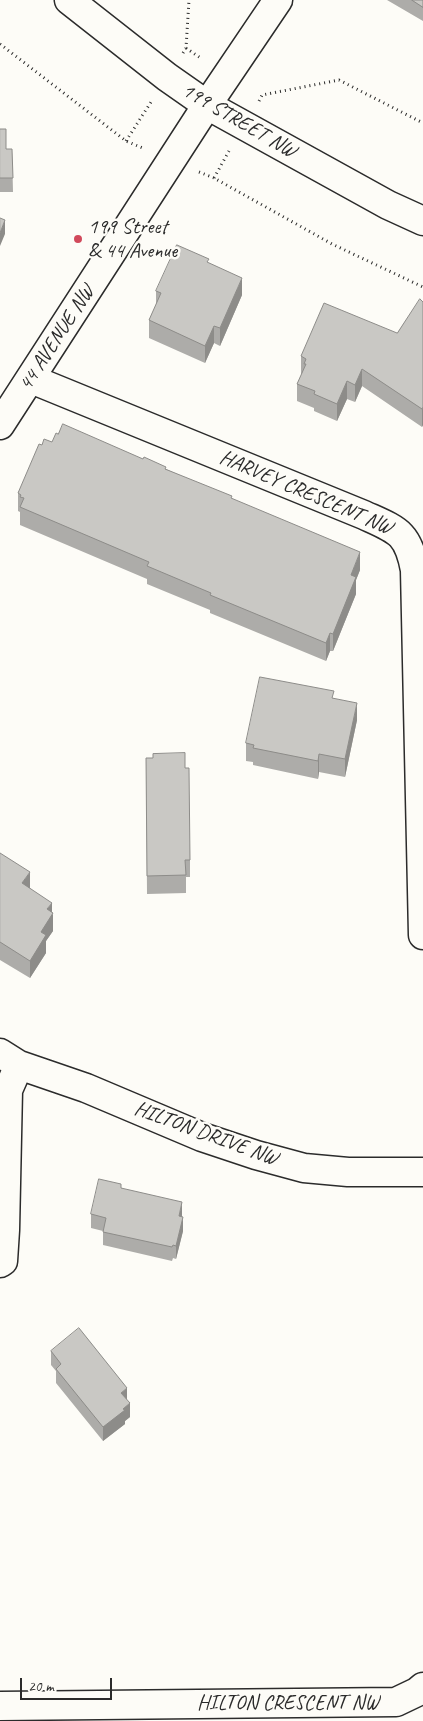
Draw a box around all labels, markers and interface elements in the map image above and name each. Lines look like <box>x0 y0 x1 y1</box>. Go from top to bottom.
street label: 199 STREET NW <box>177 78 301 164</box>
place label: 199 Street & 44 Avenue <box>88 214 177 264</box>
marker: 199 Street & 44 Avenue <box>72 233 84 245</box>
street label: 44 AVENUE NW <box>14 281 100 395</box>
street label: HARVEY CRESCENT NW <box>216 445 396 541</box>
street label: HILTON DRIVE NW <box>131 1096 281 1172</box>
scale bar <box>22 1668 115 1700</box>
text: 20 m <box>28 1677 54 1696</box>
street label: HILTON CRESCENT NW <box>197 1690 379 1716</box>

